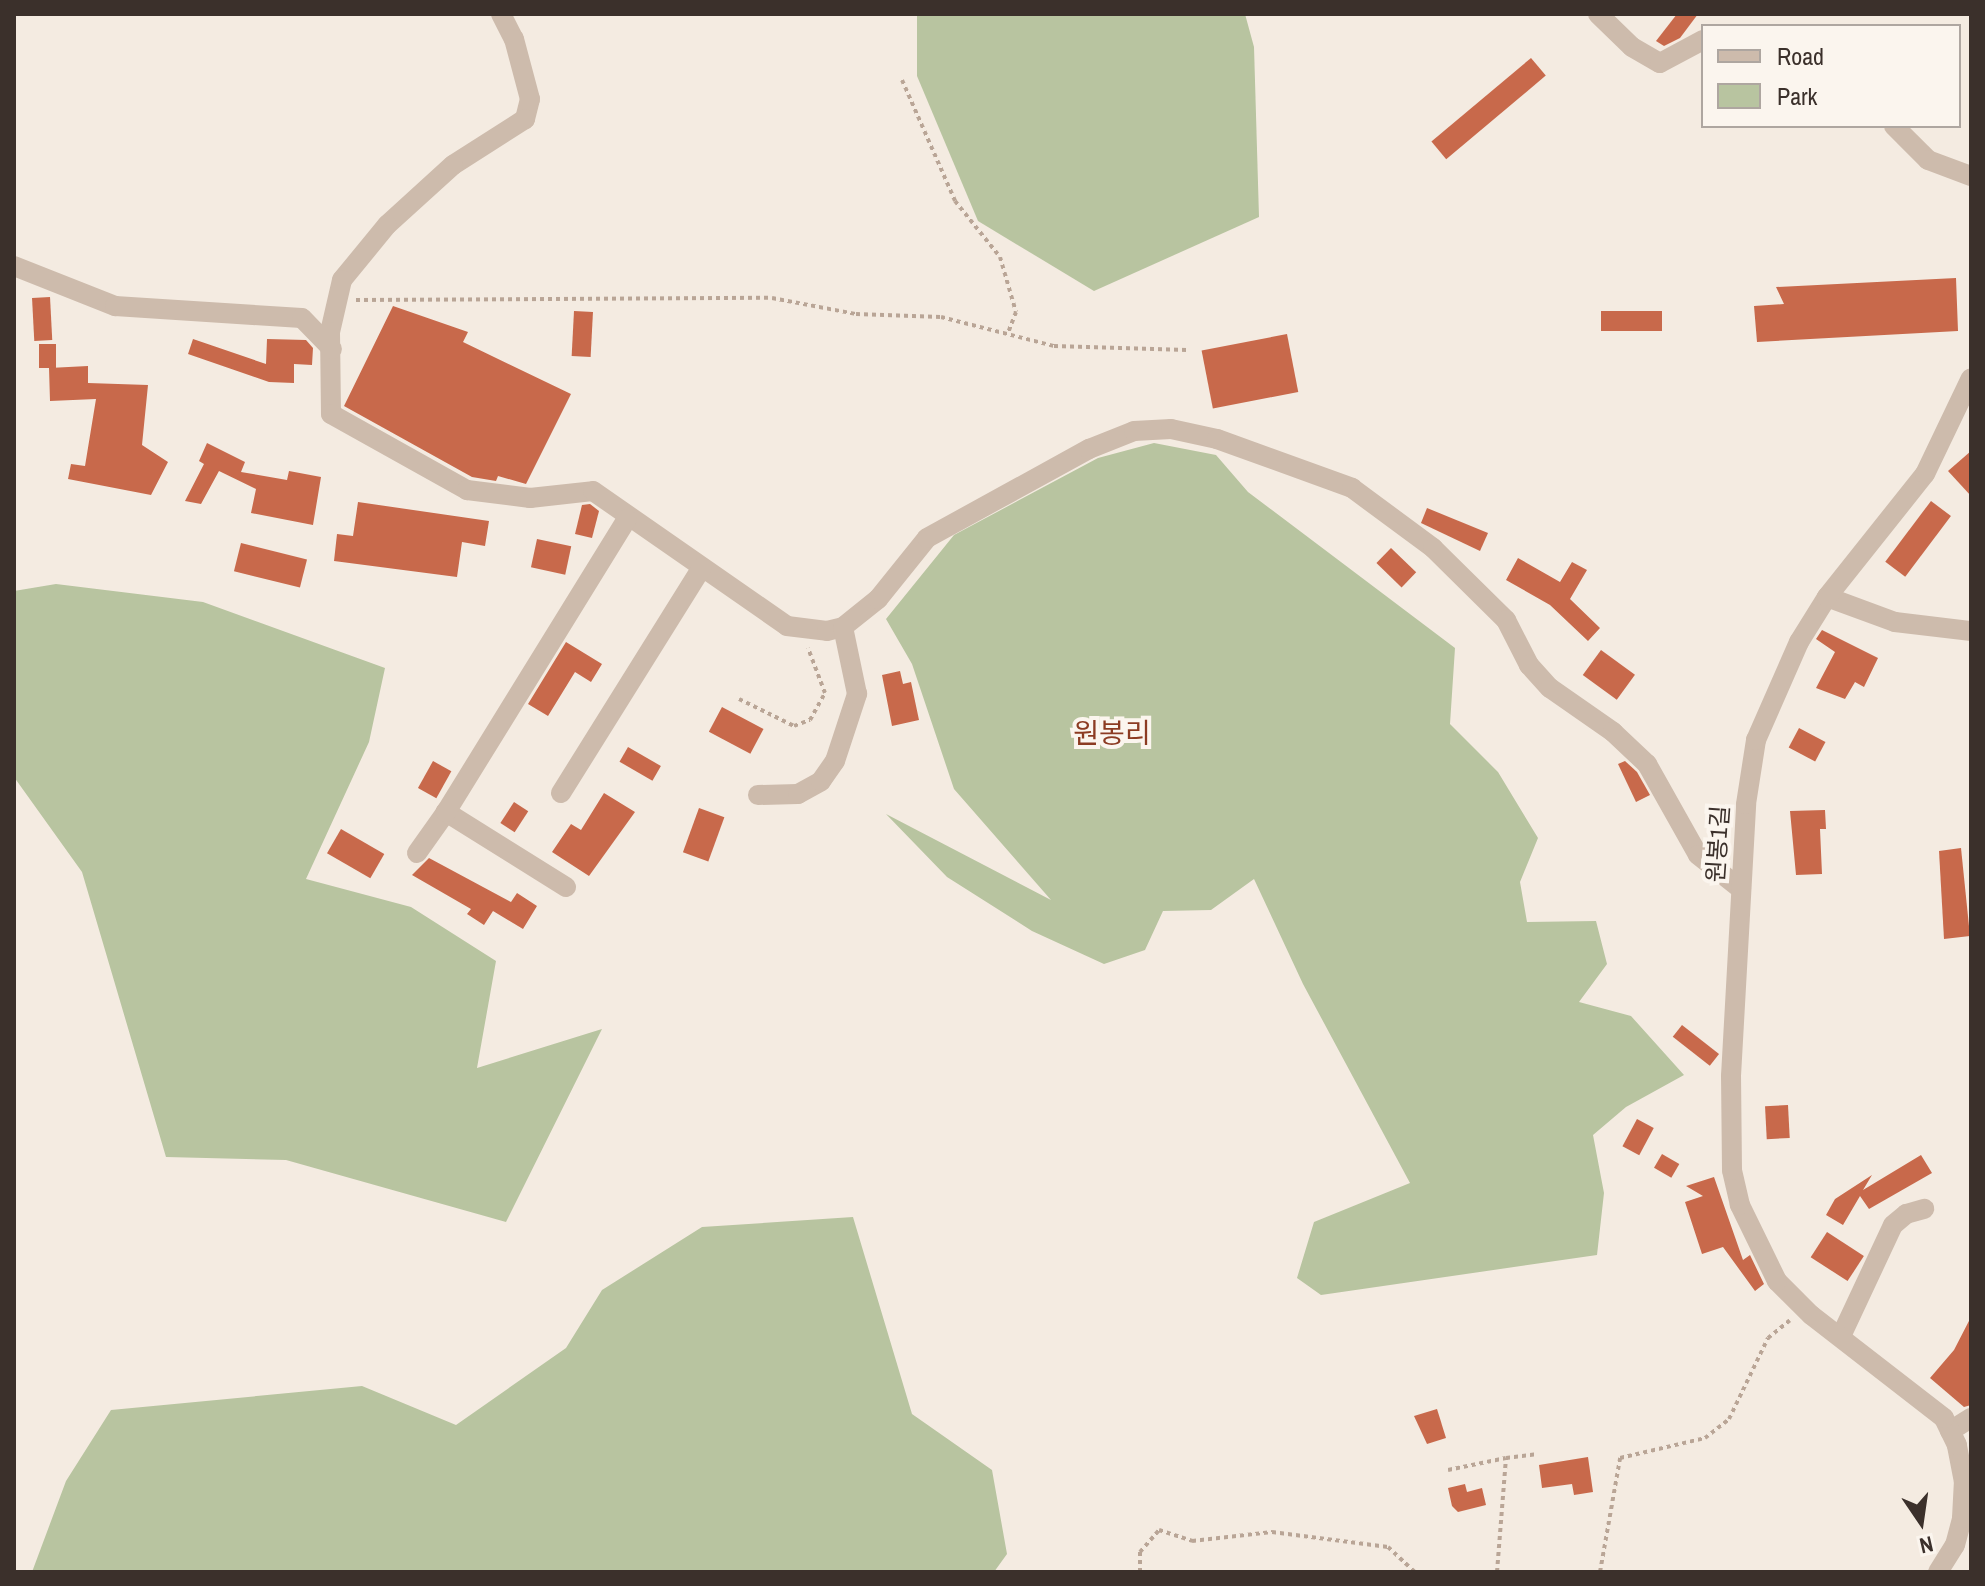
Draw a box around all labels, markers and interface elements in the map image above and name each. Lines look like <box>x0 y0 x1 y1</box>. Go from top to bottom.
legend <box>1701 24 1961 128</box>
text: Road <box>1777 40 1824 72</box>
text: Park <box>1777 80 1817 112</box>
district label: 원봉리 <box>1073 716 1151 750</box>
street label: 원봉1길 <box>1701 804 1735 884</box>
north arrow <box>1881 1482 1961 1562</box>
text: N <box>1917 1529 1936 1561</box>

